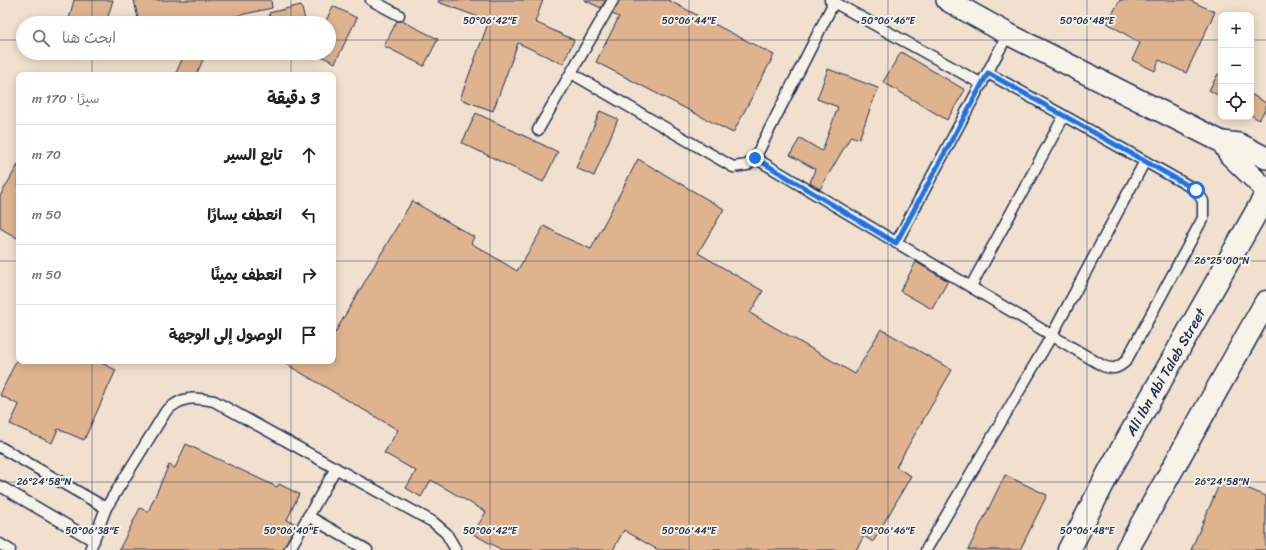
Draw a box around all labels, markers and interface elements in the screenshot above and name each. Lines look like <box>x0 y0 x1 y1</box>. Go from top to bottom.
text: 50°06'42"E <box>463 12 519 30</box>
text: 50°06'44"E <box>662 12 718 30</box>
text: 50°06'46"E <box>861 12 916 30</box>
text: 50°06'48"E <box>1060 12 1116 30</box>
map controls <box>1218 12 1254 120</box>
button: + <box>1218 12 1254 48</box>
search box <box>16 16 336 60</box>
text: ابحث هنا <box>62 25 116 51</box>
icon: search <box>30 27 52 49</box>
button: − <box>1218 48 1254 84</box>
text: 3 دقيقة <box>267 83 320 113</box>
button: locate <box>1218 84 1254 120</box>
text: سيرًا · 170 m <box>32 87 99 110</box>
text: تابع السير <box>225 142 282 168</box>
text: 70 m <box>32 143 61 166</box>
icon: ahead <box>298 144 320 166</box>
route end <box>746 149 764 167</box>
route start <box>1187 181 1205 199</box>
text: انعطف يسارًا <box>207 202 282 228</box>
text: 50 m <box>32 203 62 226</box>
icon: left <box>298 204 320 226</box>
text: 26°25'00"N <box>1194 252 1250 270</box>
text: انعطف يمينًا <box>211 262 282 288</box>
text: 50 m <box>32 263 62 286</box>
icon: right <box>298 264 320 286</box>
street label: Ali Ibn Abi Taleb Street <box>1119 302 1214 442</box>
text: الوصول إلى الوجهة <box>169 322 282 348</box>
icon: arrive <box>298 324 320 346</box>
text: 26°24'58"N <box>17 473 71 491</box>
text: 26°24'58"N <box>1195 473 1249 491</box>
text: 50°06'38"E <box>65 522 120 540</box>
text: 50°06'40"E <box>264 522 320 540</box>
text: 50°06'42"E <box>463 522 519 540</box>
text: 50°06'44"E <box>662 522 718 540</box>
text: 50°06'46"E <box>861 522 916 540</box>
text: 50°06'48"E <box>1060 522 1116 540</box>

